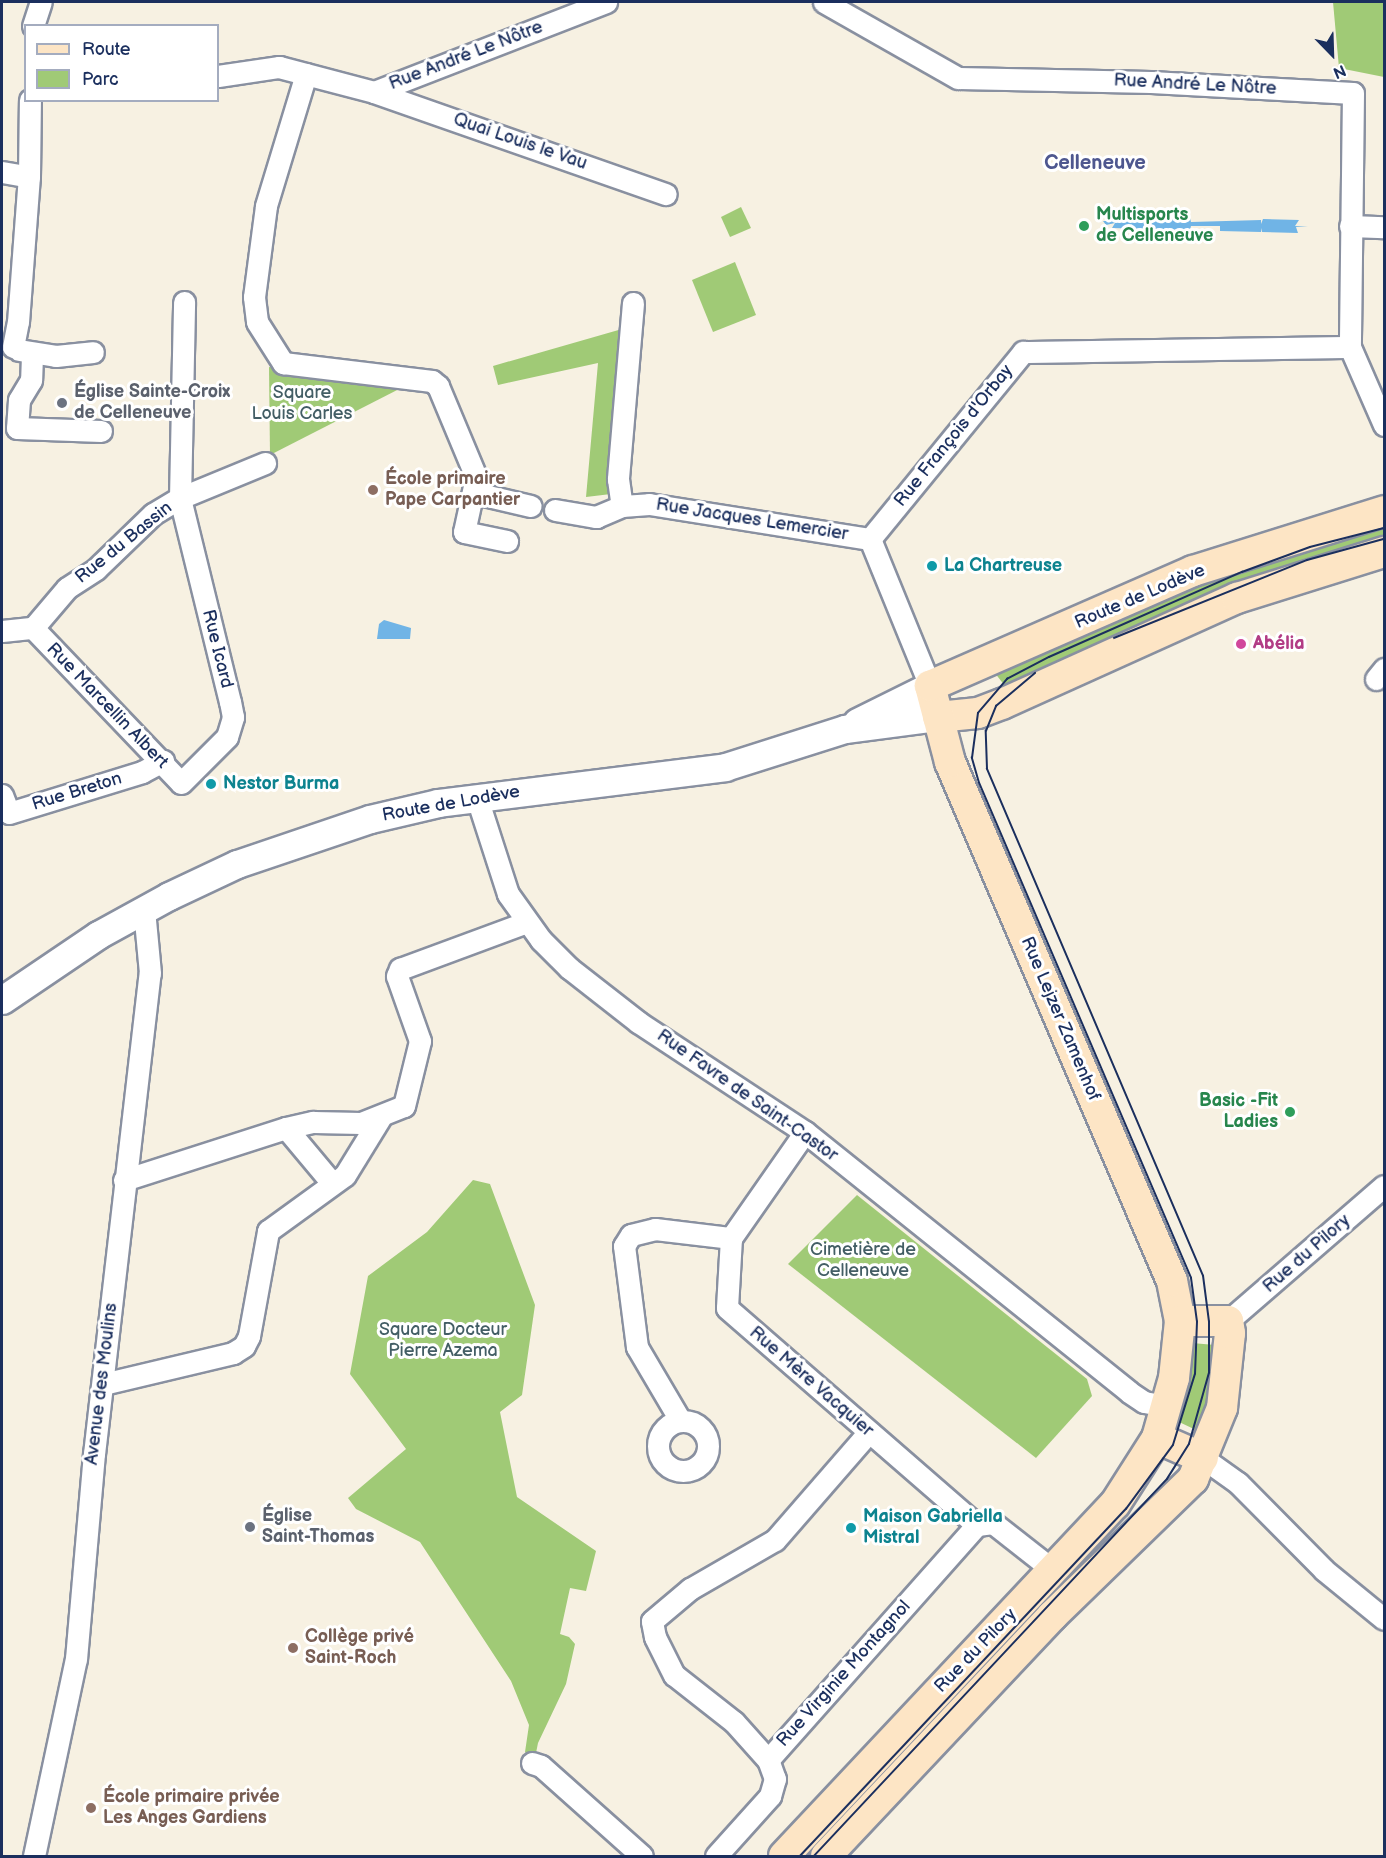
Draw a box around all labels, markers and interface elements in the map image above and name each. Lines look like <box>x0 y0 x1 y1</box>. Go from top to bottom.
street label: Rue André Le Nôtre <box>386 17 546 95</box>
legend <box>24 24 219 102</box>
north arrow <box>1302 24 1362 84</box>
text: Route <box>82 39 131 60</box>
text: N <box>1330 60 1348 82</box>
text: Parc <box>82 69 119 90</box>
street label: Rue André Le Nôtre <box>1113 70 1277 100</box>
street label: Quai Louis le Vau <box>450 109 590 175</box>
district label: Celleneuve <box>1044 151 1146 175</box>
place label: Multisports de Celleneuve <box>1096 205 1213 248</box>
marker: Multisports de Celleneuve <box>1077 219 1091 233</box>
street label: Rue François d'Orbay <box>890 361 1018 511</box>
place label: Église Sainte-Croix de Celleneuve <box>74 382 230 424</box>
park label: Square Louis Carles <box>252 383 352 426</box>
marker: Église Sainte-Croix de Celleneuve <box>55 396 69 410</box>
place label: École primaire Pape Carpantier <box>385 469 520 512</box>
marker: École primaire Pape Carpantier <box>366 483 380 497</box>
street label: Rue Jacques Lemercier <box>654 494 850 546</box>
street label: Rue du Bassin <box>71 497 177 589</box>
place label: La Chartreuse <box>944 555 1062 577</box>
marker: La Chartreuse <box>925 559 939 573</box>
street label: Route de Lodève <box>1072 560 1208 634</box>
street label: Rue Icard <box>197 608 237 690</box>
place label: Abélia <box>1253 633 1305 655</box>
marker: Abélia <box>1234 637 1248 651</box>
street label: Rue Marcellin Albert <box>42 639 172 773</box>
street label: Rue Breton <box>29 768 125 816</box>
place label: Nestor Burma <box>223 773 339 795</box>
marker: Nestor Burma <box>204 777 218 791</box>
street label: Route de Lodève <box>380 781 522 827</box>
street label: Rue Lejzer Zamenhof <box>1016 934 1104 1104</box>
street label: Rue Favre de Saint-Castor <box>652 1025 842 1167</box>
place label: Basic -Fit Ladies <box>1199 1091 1278 1134</box>
marker: Basic -Fit Ladies <box>1283 1105 1297 1119</box>
street label: Rue du Pilory <box>1259 1210 1355 1298</box>
park label: Cimetière de Celleneuve <box>810 1240 916 1282</box>
street label: Avenue des Moulins <box>81 1302 123 1466</box>
park label: Square Docteur Pierre Azema <box>379 1320 507 1362</box>
street label: Rue Mère Vacquier <box>744 1322 878 1442</box>
place label: Église Saint-Thomas <box>262 1506 374 1549</box>
place label: Maison Gabriella Mistral <box>863 1507 1003 1550</box>
marker: Église Saint-Thomas <box>243 1520 257 1534</box>
marker: Maison Gabriella Mistral <box>844 1521 858 1535</box>
street label: Rue Virginie Montagnol <box>772 1596 916 1752</box>
street label: Rue du Pilory <box>930 1604 1022 1698</box>
place label: Collège privé Saint-Roch <box>305 1627 414 1670</box>
marker: Collège privé Saint-Roch <box>286 1641 300 1655</box>
place label: École primaire privée Les Anges Gardiens <box>103 1787 280 1830</box>
marker: École primaire privée Les Anges Gardiens <box>84 1801 98 1815</box>

